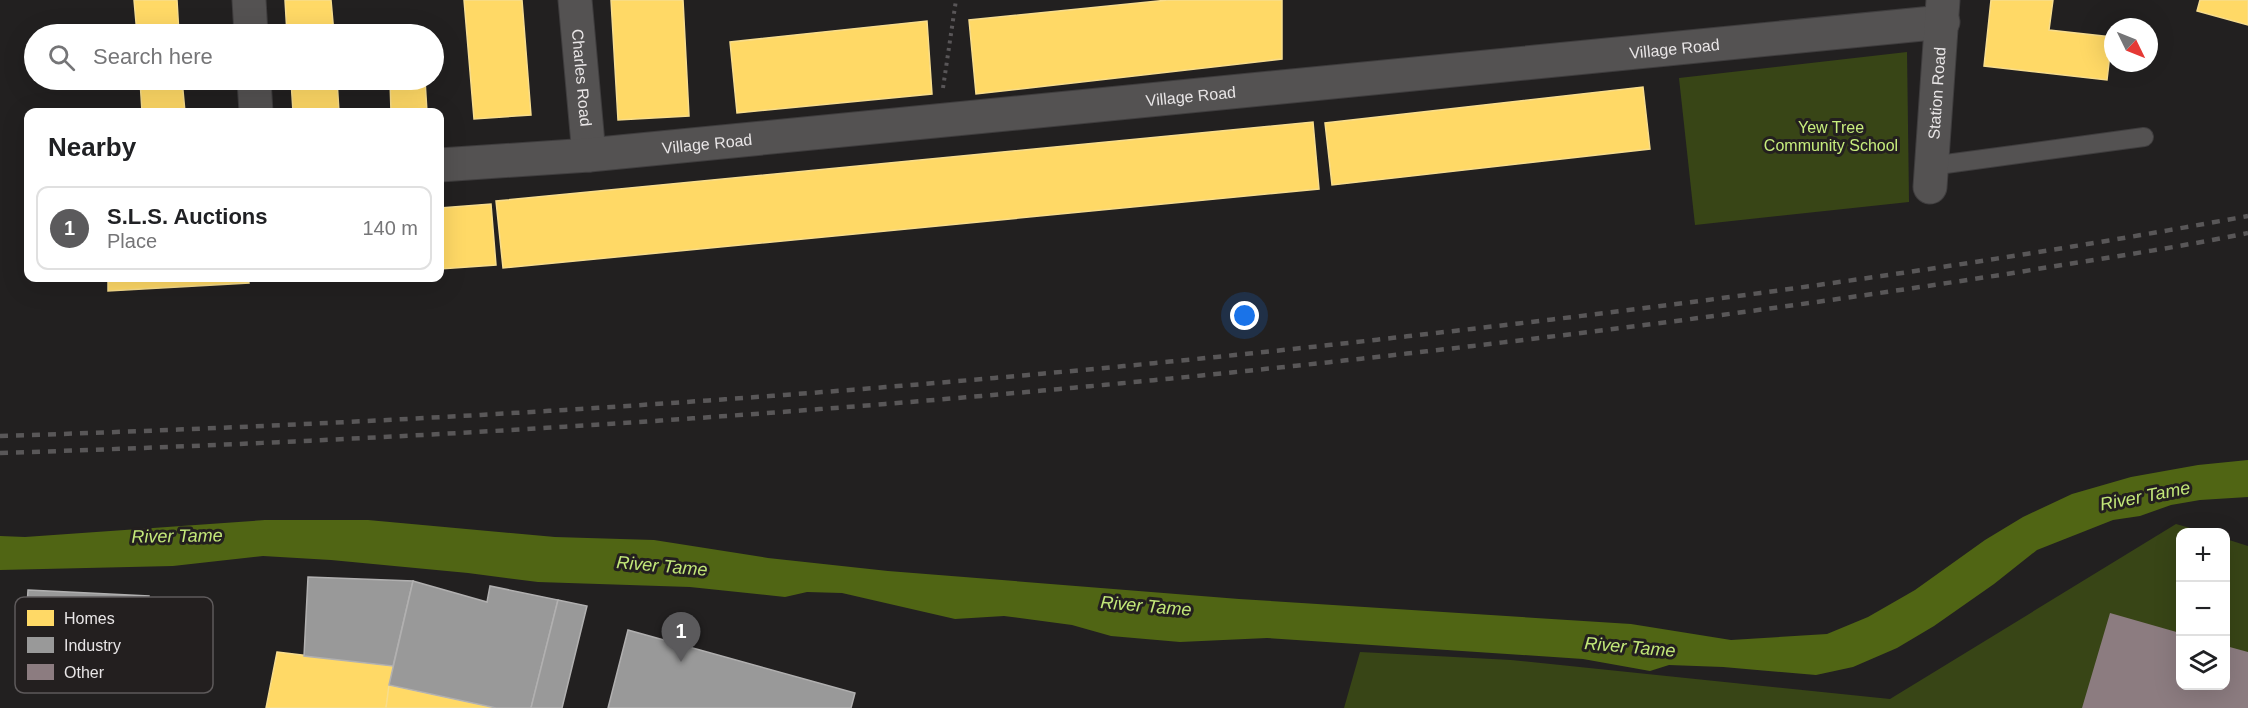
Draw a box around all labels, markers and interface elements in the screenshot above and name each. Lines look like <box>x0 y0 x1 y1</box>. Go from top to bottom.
north arrow <box>2104 18 2158 72</box>
search box <box>24 24 444 90</box>
street label: Charles Road <box>569 28 595 127</box>
street label: Village Road <box>1629 35 1720 61</box>
icon: search <box>45 41 78 74</box>
text: Search here <box>93 44 213 69</box>
street label: Station Road <box>1925 46 1948 140</box>
street label: Village Road <box>1145 83 1237 109</box>
park label: Yew Tree Community School <box>1764 119 1898 154</box>
street label: Village Road <box>661 131 753 156</box>
text: Nearby <box>48 132 136 162</box>
text: S.L.S. Auctions <box>107 204 268 229</box>
text: 1 <box>64 217 75 239</box>
text: 140 m <box>362 217 418 239</box>
text: Place <box>107 230 157 252</box>
your location <box>1230 301 1259 330</box>
water label: River Tame <box>2098 477 2192 515</box>
water label: River Tame <box>131 525 223 547</box>
map controls <box>2176 528 2230 690</box>
button: + <box>2176 528 2230 582</box>
water label: River Tame <box>616 552 708 580</box>
button: − <box>2176 582 2230 636</box>
water label: River Tame <box>1100 592 1192 620</box>
legend <box>15 597 213 693</box>
text: Homes <box>64 610 115 627</box>
pin: 1 <box>662 612 700 662</box>
water label: River Tame <box>1584 633 1676 661</box>
button: layers <box>2176 636 2230 690</box>
text: Industry <box>64 637 121 654</box>
text: Other <box>64 664 105 681</box>

